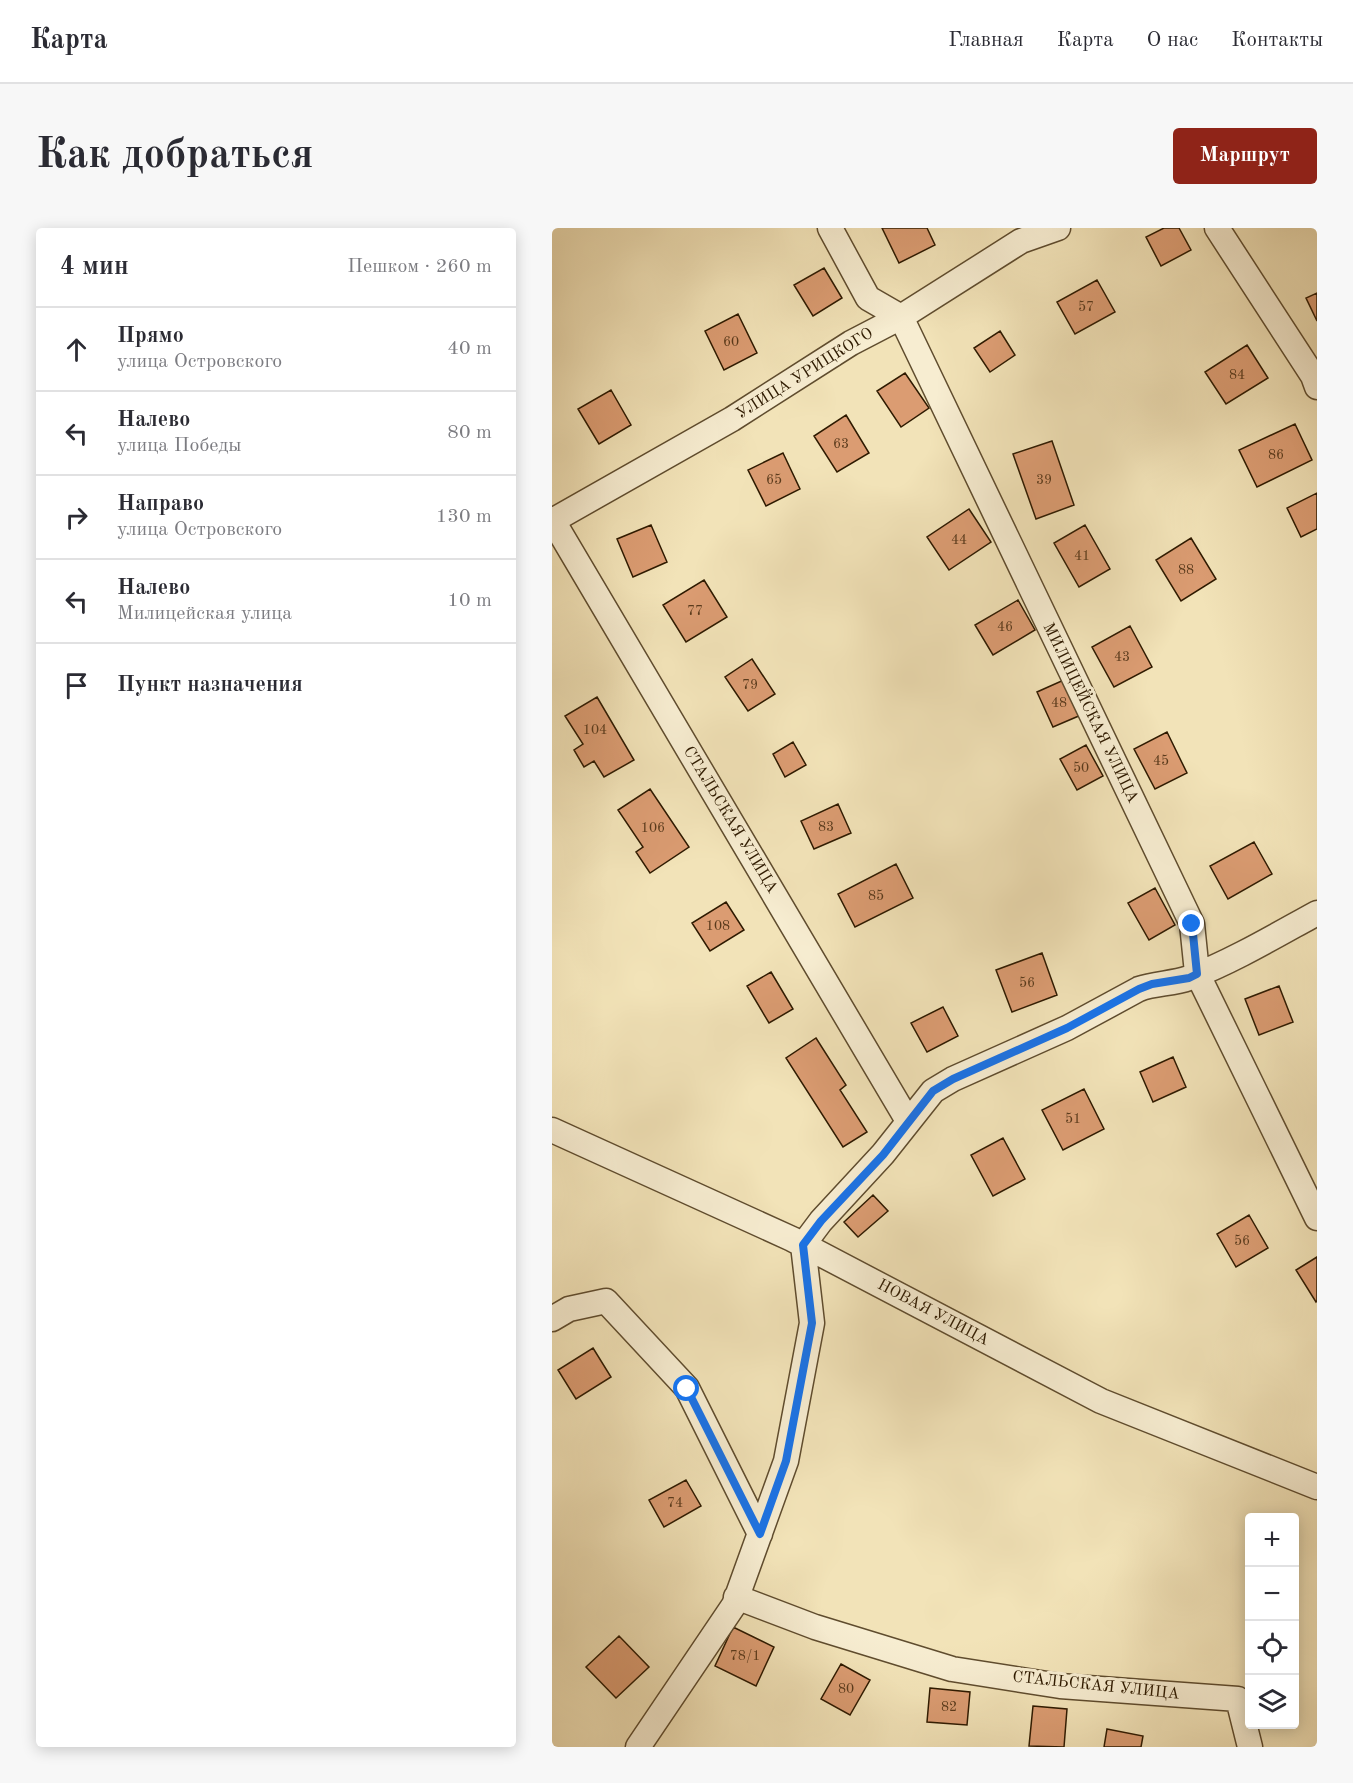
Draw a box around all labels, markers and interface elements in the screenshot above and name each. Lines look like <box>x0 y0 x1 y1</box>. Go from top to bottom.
text: Карта <box>30 27 108 55</box>
text: Главная <box>948 30 1024 51</box>
text: Карта <box>1057 30 1114 51</box>
text: О нас <box>1147 30 1198 51</box>
text: Контакты <box>1231 30 1323 51</box>
button: Маршрут <box>1173 128 1317 184</box>
text: Как добраться <box>36 135 313 177</box>
text: 4 мин <box>60 254 129 280</box>
text: Пешком · 260 m <box>347 257 492 277</box>
house number: 57 <box>1078 300 1094 314</box>
text: Прямо <box>117 325 184 347</box>
street label: УЛИЦА УРИЦКОГО <box>734 325 876 423</box>
icon: ahead <box>60 333 93 366</box>
house number: 60 <box>723 335 739 349</box>
text: 40 m <box>447 339 492 359</box>
text: улица Островского <box>117 352 282 372</box>
house number: 84 <box>1229 368 1245 382</box>
text: Налево <box>117 409 190 431</box>
icon: left <box>60 417 93 450</box>
text: 80 m <box>447 423 492 443</box>
text: улица Победы <box>117 436 242 456</box>
house number: 63 <box>833 437 849 451</box>
house number: 86 <box>1268 448 1284 462</box>
house number: 65 <box>766 473 782 487</box>
house number: 39 <box>1036 473 1052 487</box>
text: Направо <box>117 493 204 515</box>
icon: right <box>60 501 93 534</box>
text: 130 m <box>436 507 492 527</box>
text: улица Островского <box>117 520 282 540</box>
house number: 44 <box>951 533 967 547</box>
house number: 41 <box>1074 549 1090 563</box>
house number: 88 <box>1178 563 1194 577</box>
text: Налево <box>117 577 190 599</box>
icon: left <box>60 585 93 618</box>
text: 10 m <box>447 591 492 611</box>
text: Милицейская улица <box>117 604 292 624</box>
house number: 77 <box>687 604 703 618</box>
street label: МИЛИЦЕЙСКАЯ УЛИЦА <box>1039 619 1144 806</box>
house number: 46 <box>997 620 1013 634</box>
house number: 43 <box>1114 650 1130 664</box>
icon: arrive <box>60 669 93 702</box>
text: Пункт назначения <box>117 674 303 696</box>
house number: 79 <box>742 678 758 692</box>
house number: 48 <box>1051 696 1067 710</box>
house number: 104 <box>583 723 607 737</box>
street label: СТАЛЬСКАЯ УЛИЦА <box>680 744 780 896</box>
house number: 45 <box>1153 754 1169 768</box>
house number: 50 <box>1073 761 1089 775</box>
house number: 83 <box>818 820 834 834</box>
house number: 106 <box>641 821 665 835</box>
house number: 85 <box>868 889 884 903</box>
route end <box>1178 910 1204 936</box>
house number: 108 <box>706 919 730 933</box>
house number: 56 <box>1019 976 1035 990</box>
house number: 51 <box>1065 1112 1081 1126</box>
house number: 56 <box>1234 1234 1250 1248</box>
street label: НОВАЯ УЛИЦА <box>875 1277 991 1349</box>
route start <box>673 1375 699 1401</box>
house number: 74 <box>667 1496 683 1510</box>
map controls <box>1245 1513 1299 1729</box>
button: + <box>1245 1513 1299 1567</box>
button: − <box>1245 1567 1299 1621</box>
button: locate <box>1245 1621 1299 1675</box>
house number: 78/1 <box>730 1649 760 1663</box>
street label: СТАЛЬСКАЯ УЛИЦА <box>1012 1669 1180 1703</box>
button: layers <box>1245 1675 1299 1729</box>
house number: 80 <box>838 1682 854 1696</box>
house number: 82 <box>941 1700 957 1714</box>

